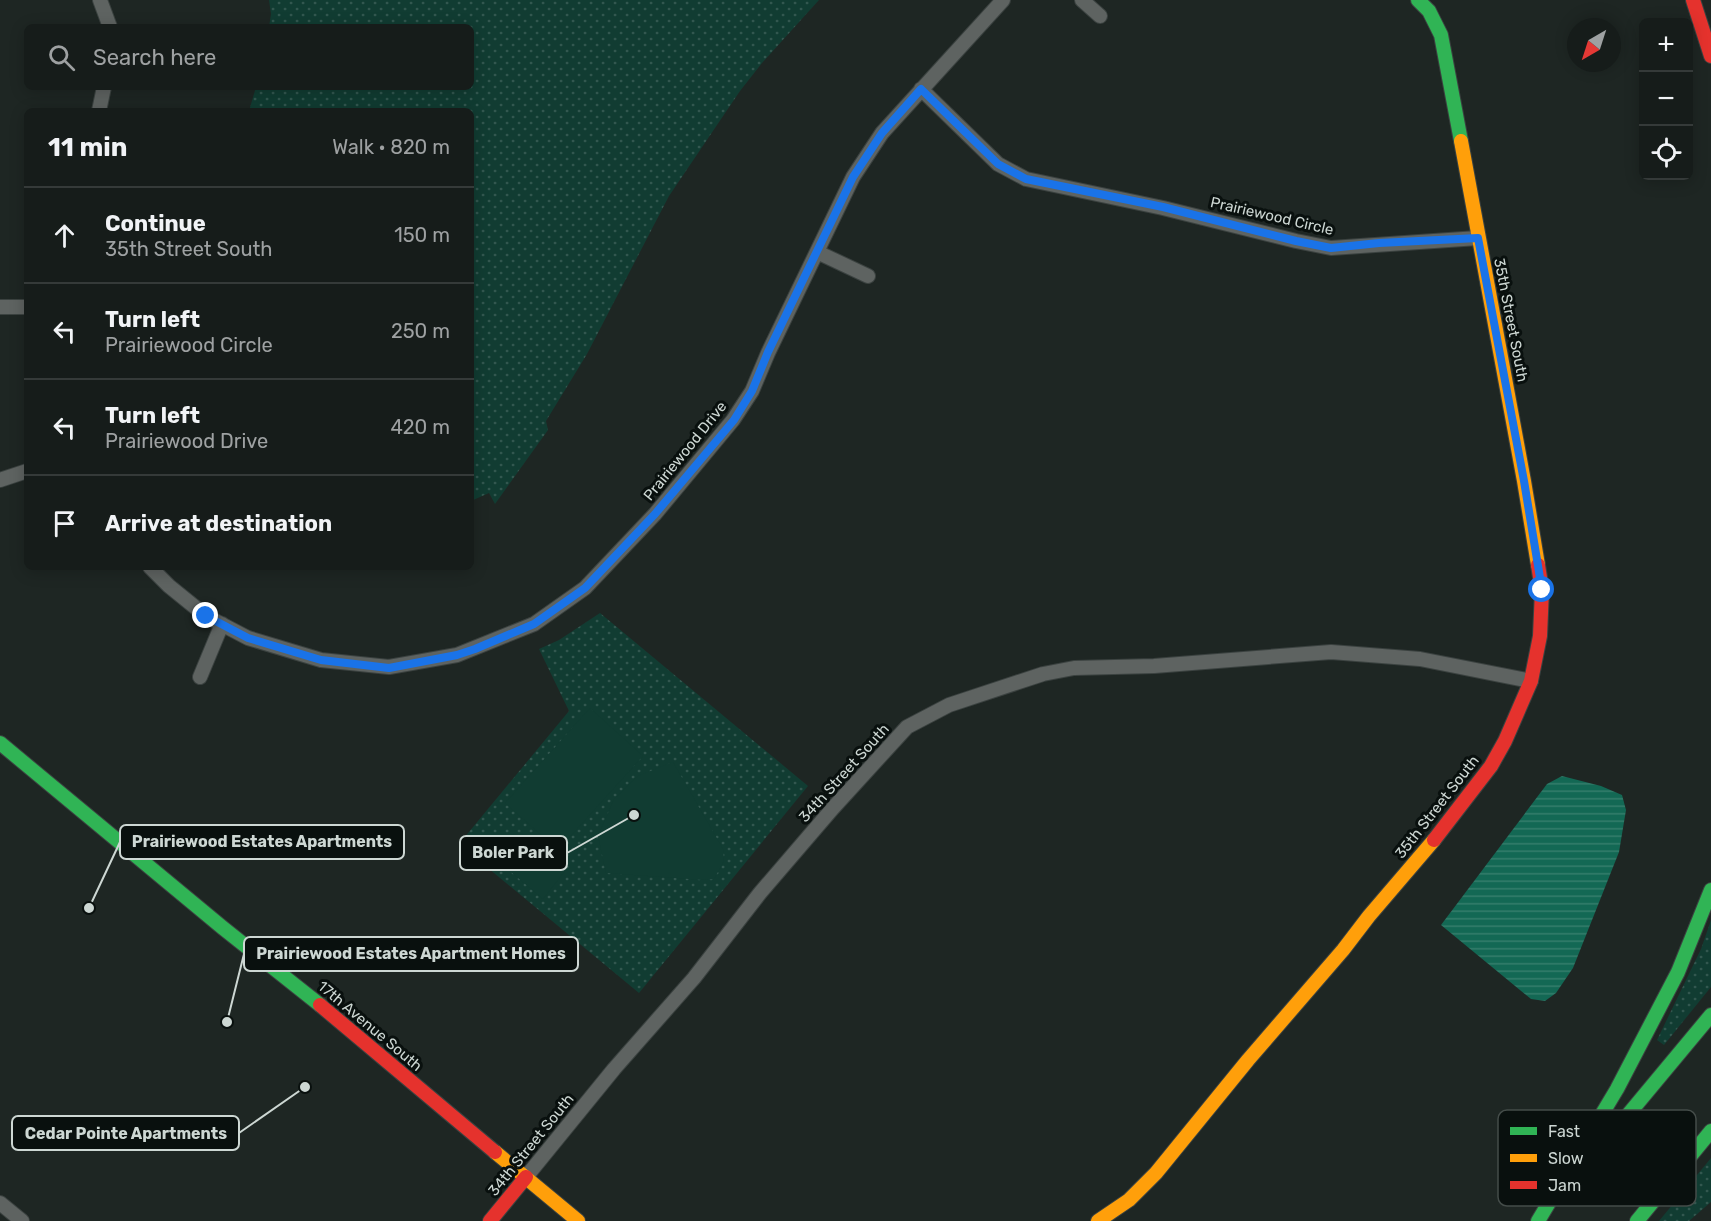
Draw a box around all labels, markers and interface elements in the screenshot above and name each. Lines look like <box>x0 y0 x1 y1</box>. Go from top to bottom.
north arrow <box>1567 18 1621 72</box>
map controls <box>1639 18 1693 180</box>
button: + <box>1639 18 1693 72</box>
search box <box>24 24 474 90</box>
icon: search <box>45 41 78 74</box>
text: Search here <box>93 44 216 71</box>
button: − <box>1639 72 1693 126</box>
button: locate <box>1639 126 1693 180</box>
text: 11 min <box>48 132 127 163</box>
text: Walk · 820 m <box>332 135 450 159</box>
street label: Prairiewood Circle <box>1209 193 1335 239</box>
text: Continue <box>105 210 206 237</box>
icon: ahead <box>48 219 81 252</box>
text: 150 m <box>394 223 450 247</box>
text: 35th Street South <box>105 237 272 261</box>
street label: 35th Street South <box>1490 257 1532 383</box>
text: Turn left <box>105 306 200 333</box>
icon: left <box>48 315 81 348</box>
text: 250 m <box>391 319 450 343</box>
text: Prairiewood Circle <box>105 333 273 357</box>
street label: Prairiewood Drive <box>639 398 731 504</box>
text: Turn left <box>105 402 200 429</box>
icon: left <box>48 411 81 444</box>
text: 420 m <box>390 415 450 439</box>
text: Prairiewood Drive <box>105 429 268 453</box>
icon: arrive <box>48 507 81 540</box>
text: Arrive at destination <box>105 510 332 537</box>
route start <box>1528 576 1554 602</box>
route end <box>192 602 218 628</box>
street label: 34th Street South <box>795 720 893 826</box>
street label: 35th Street South <box>1391 752 1483 862</box>
callout: Prairiewood Estates Apartments <box>120 825 404 859</box>
text: Prairiewood Estates Apartments <box>132 832 392 851</box>
callout: Boler Park <box>460 836 567 870</box>
text: Boler Park <box>472 843 555 862</box>
callout: Prairiewood Estates Apartment Homes <box>244 937 578 971</box>
text: Prairiewood Estates Apartment Homes <box>256 944 566 963</box>
street label: 17th Avenue South <box>314 977 426 1075</box>
street label: 34th Street South <box>484 1090 578 1200</box>
legend <box>1498 1110 1696 1206</box>
callout: Cedar Pointe Apartments <box>12 1116 239 1150</box>
text: Fast <box>1548 1122 1580 1141</box>
text: Cedar Pointe Apartments <box>25 1124 227 1143</box>
text: Slow <box>1548 1149 1584 1168</box>
text: Jam <box>1548 1176 1581 1195</box>

